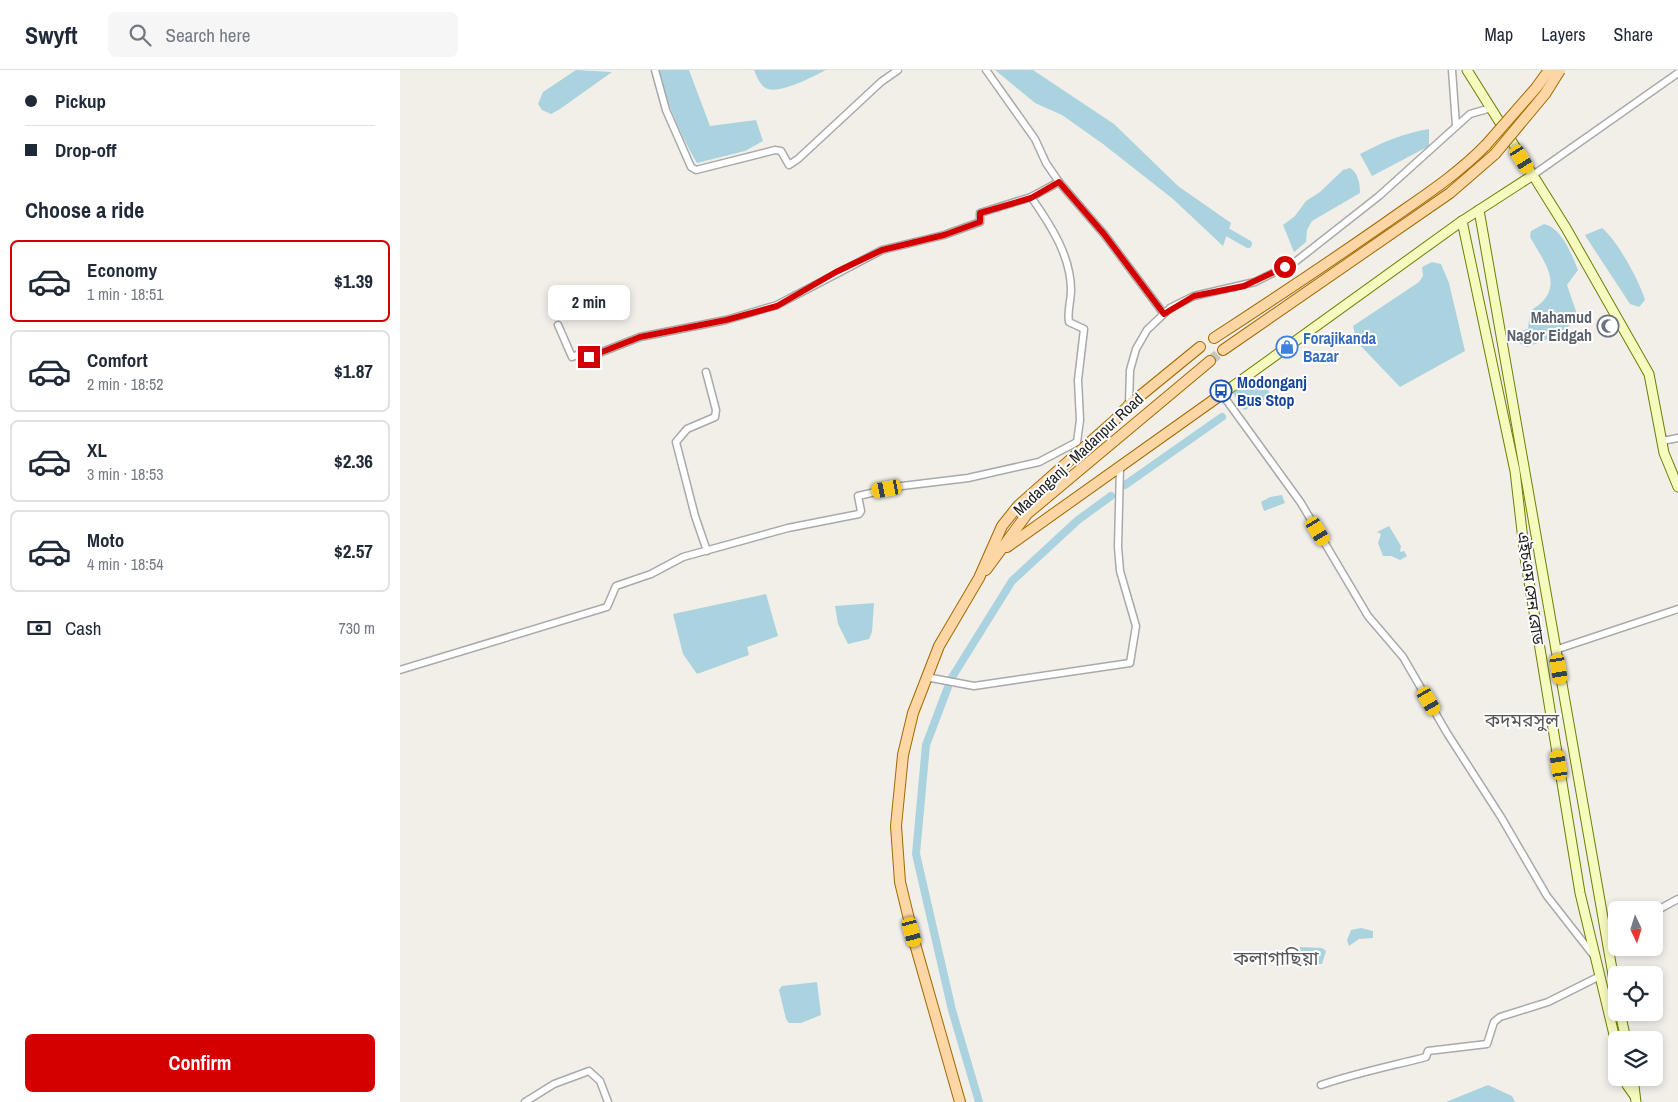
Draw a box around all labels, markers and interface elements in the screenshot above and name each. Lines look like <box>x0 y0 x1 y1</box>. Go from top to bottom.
search box <box>108 12 458 57</box>
text: Swyft <box>25 19 78 51</box>
icon: search <box>126 21 154 49</box>
text: Search here <box>166 22 250 48</box>
text: Map <box>1485 22 1513 47</box>
text: Layers <box>1541 22 1586 47</box>
text: Share <box>1614 22 1653 47</box>
text: Pickup <box>55 88 106 114</box>
text: Drop-off <box>55 137 116 163</box>
car <box>1507 142 1536 176</box>
text: Choose a ride <box>25 195 144 225</box>
route start <box>1274 256 1296 278</box>
text: Economy <box>87 257 157 283</box>
icon: car <box>27 259 72 304</box>
text: $1.39 <box>334 268 373 294</box>
text: 1 min · 18:51 <box>87 283 164 305</box>
callout: 2 min <box>548 284 630 320</box>
text: 2 min <box>572 291 606 313</box>
place label: Mahamud Nagor Eidgah <box>1507 306 1592 346</box>
mosque icon: Mahamud Nagor Eidgah <box>1596 314 1620 338</box>
place label: Forajikanda Bazar <box>1303 327 1377 367</box>
shop icon: Forajikanda Bazar <box>1275 335 1299 359</box>
route end <box>578 346 600 368</box>
text: Comfort <box>87 347 148 373</box>
icon: car <box>27 349 72 394</box>
text: $1.87 <box>334 358 373 384</box>
place label: Modonganj Bus Stop <box>1237 371 1307 411</box>
text: 2 min · 18:52 <box>87 373 164 395</box>
bus stop icon: Modonganj Bus Stop <box>1209 379 1233 403</box>
street label: Madanganj - Madanpur Road <box>1008 388 1148 520</box>
text: XL <box>87 437 107 463</box>
icon: car <box>27 439 72 484</box>
text: $2.36 <box>334 448 373 474</box>
text: 3 min · 18:53 <box>87 463 164 485</box>
car <box>870 479 903 499</box>
car <box>1303 514 1332 548</box>
text: Moto <box>87 527 124 553</box>
icon: car <box>27 529 72 574</box>
street label: এইচএম সেন রোড <box>1512 530 1550 647</box>
text: $2.57 <box>334 538 373 564</box>
text: 4 min · 18:54 <box>87 553 164 575</box>
icon: cash <box>25 614 53 642</box>
text: Cash <box>65 615 101 641</box>
text: 730 m <box>339 617 375 639</box>
car <box>1549 653 1568 685</box>
car <box>1415 684 1442 718</box>
district label: কদমরসুল <box>1484 707 1560 733</box>
car <box>1549 749 1568 781</box>
north arrow <box>1608 901 1662 956</box>
map controls <box>1608 901 1663 1086</box>
car <box>900 916 923 948</box>
district label: কলাগাছিয়া <box>1232 945 1320 971</box>
button: locate <box>1608 966 1663 1021</box>
button: layers <box>1608 1031 1663 1086</box>
button: Confirm <box>25 1034 375 1092</box>

